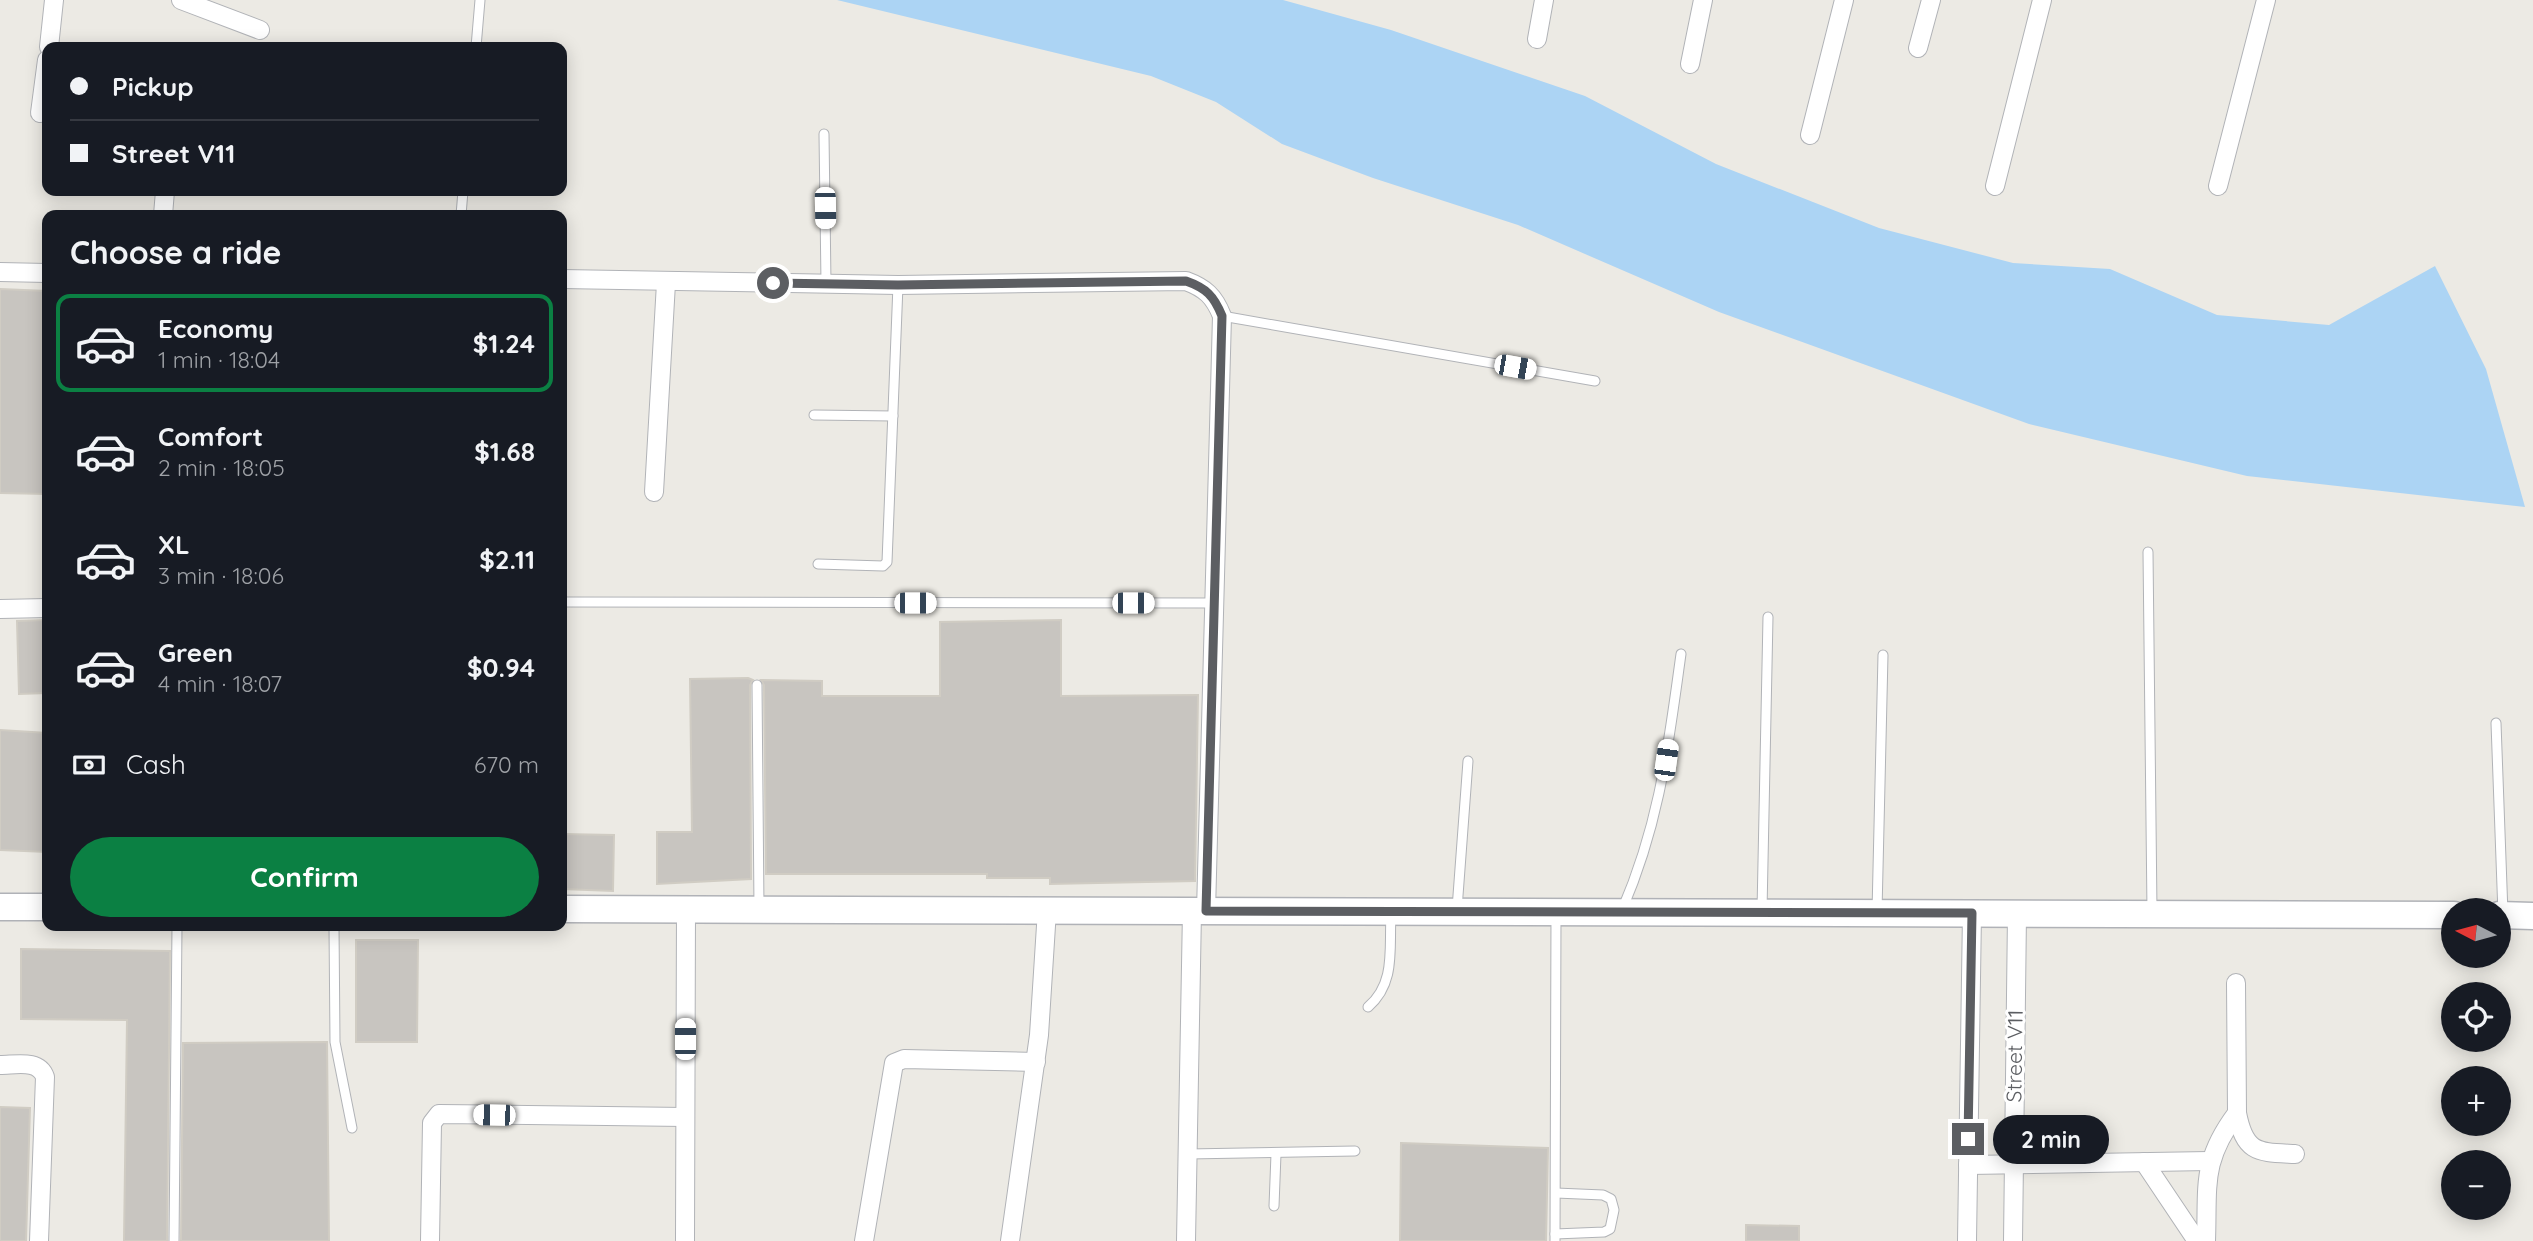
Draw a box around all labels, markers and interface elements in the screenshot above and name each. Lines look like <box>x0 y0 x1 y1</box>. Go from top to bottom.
text: Pickup <box>112 70 194 103</box>
text: Street V11 <box>112 137 235 170</box>
car <box>815 187 836 229</box>
text: Choose a ride <box>70 232 282 272</box>
route start <box>757 267 789 299</box>
icon: car <box>74 312 137 375</box>
text: Economy <box>158 312 273 345</box>
text: $1.24 <box>473 327 535 360</box>
text: 1 min · 18:04 <box>158 345 280 374</box>
car <box>1493 353 1538 381</box>
icon: car <box>74 420 137 483</box>
text: Comfort <box>158 420 263 453</box>
text: $1.68 <box>474 435 535 468</box>
text: 2 min · 18:05 <box>158 453 285 482</box>
icon: car <box>74 528 137 591</box>
text: XL <box>158 528 190 561</box>
text: $2.11 <box>479 543 535 576</box>
text: 3 min · 18:06 <box>158 561 284 590</box>
car <box>895 593 937 614</box>
car <box>1113 593 1155 614</box>
icon: car <box>74 636 137 699</box>
text: Green <box>158 636 233 669</box>
text: $0.94 <box>467 651 535 684</box>
text: 4 min · 18:07 <box>158 669 282 698</box>
car <box>1653 738 1680 782</box>
icon: cash <box>70 746 108 784</box>
text: Cash <box>126 748 186 781</box>
text: 670 m <box>474 750 539 779</box>
button: Confirm <box>70 837 539 917</box>
north arrow <box>2441 898 2511 968</box>
map controls <box>2441 898 2511 1220</box>
button: locate <box>2441 982 2511 1052</box>
street label: Street V11 <box>2000 1009 2028 1103</box>
car <box>675 1018 696 1060</box>
button: + <box>2441 1066 2511 1136</box>
car <box>473 1104 516 1126</box>
callout: 2 min <box>1993 1114 2108 1164</box>
route end <box>1952 1123 1984 1155</box>
text: 2 min <box>2021 1125 2081 1154</box>
button: − <box>2441 1150 2511 1220</box>

